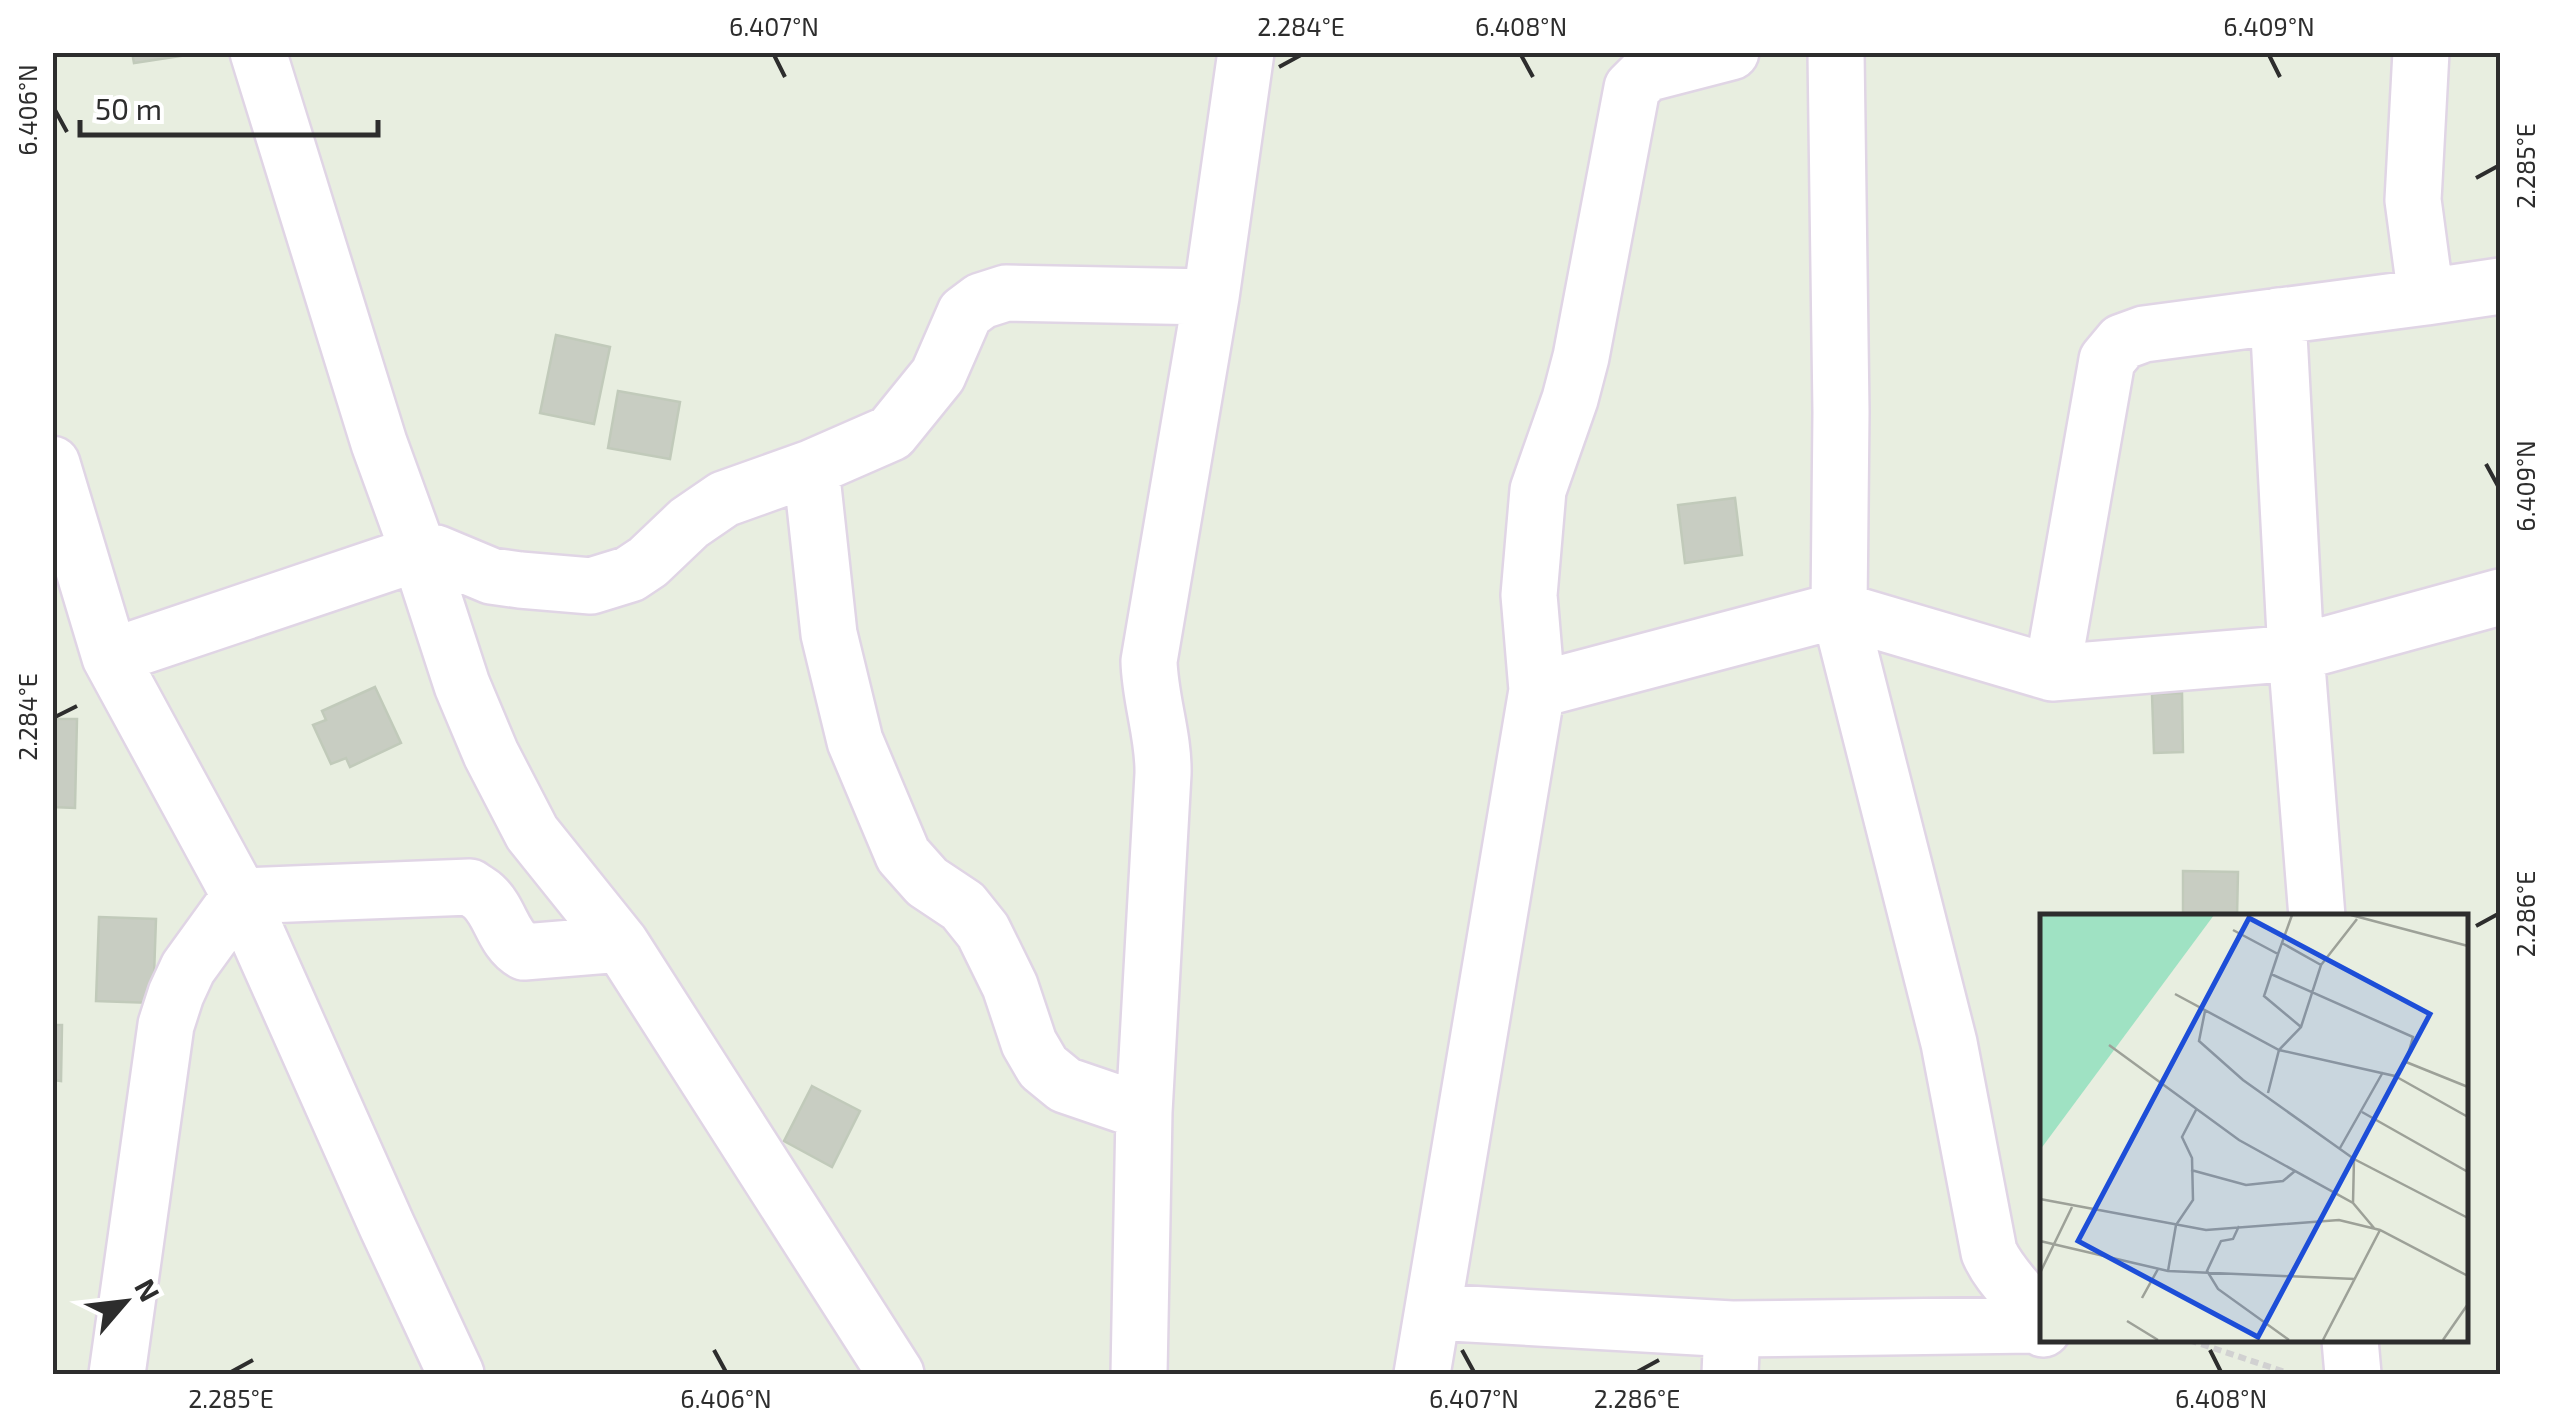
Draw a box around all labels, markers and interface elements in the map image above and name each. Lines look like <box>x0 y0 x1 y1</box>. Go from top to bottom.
text: 6.407°N <box>729 11 819 41</box>
text: 2.284°E <box>1257 11 1345 41</box>
text: 6.408°N <box>1475 11 1567 41</box>
text: 6.409°N <box>2223 11 2315 41</box>
text: 6.406°N <box>12 64 42 156</box>
scale bar <box>80 75 378 137</box>
text: 50 m <box>95 90 162 126</box>
text: 2.285°E <box>2510 123 2540 209</box>
text: 6.409°N <box>2510 440 2540 532</box>
text: 2.284°E <box>12 673 42 761</box>
text: 2.286°E <box>2510 871 2540 957</box>
inset map <box>2040 914 2468 1342</box>
north arrow <box>75 1252 175 1352</box>
text: N <box>128 1273 168 1307</box>
text: 2.285°E <box>188 1383 274 1413</box>
text: 6.406°N <box>680 1383 772 1413</box>
text: 6.407°N <box>1429 1383 1519 1413</box>
text: 2.286°E <box>1594 1383 1680 1413</box>
text: 6.408°N <box>2175 1383 2267 1413</box>

